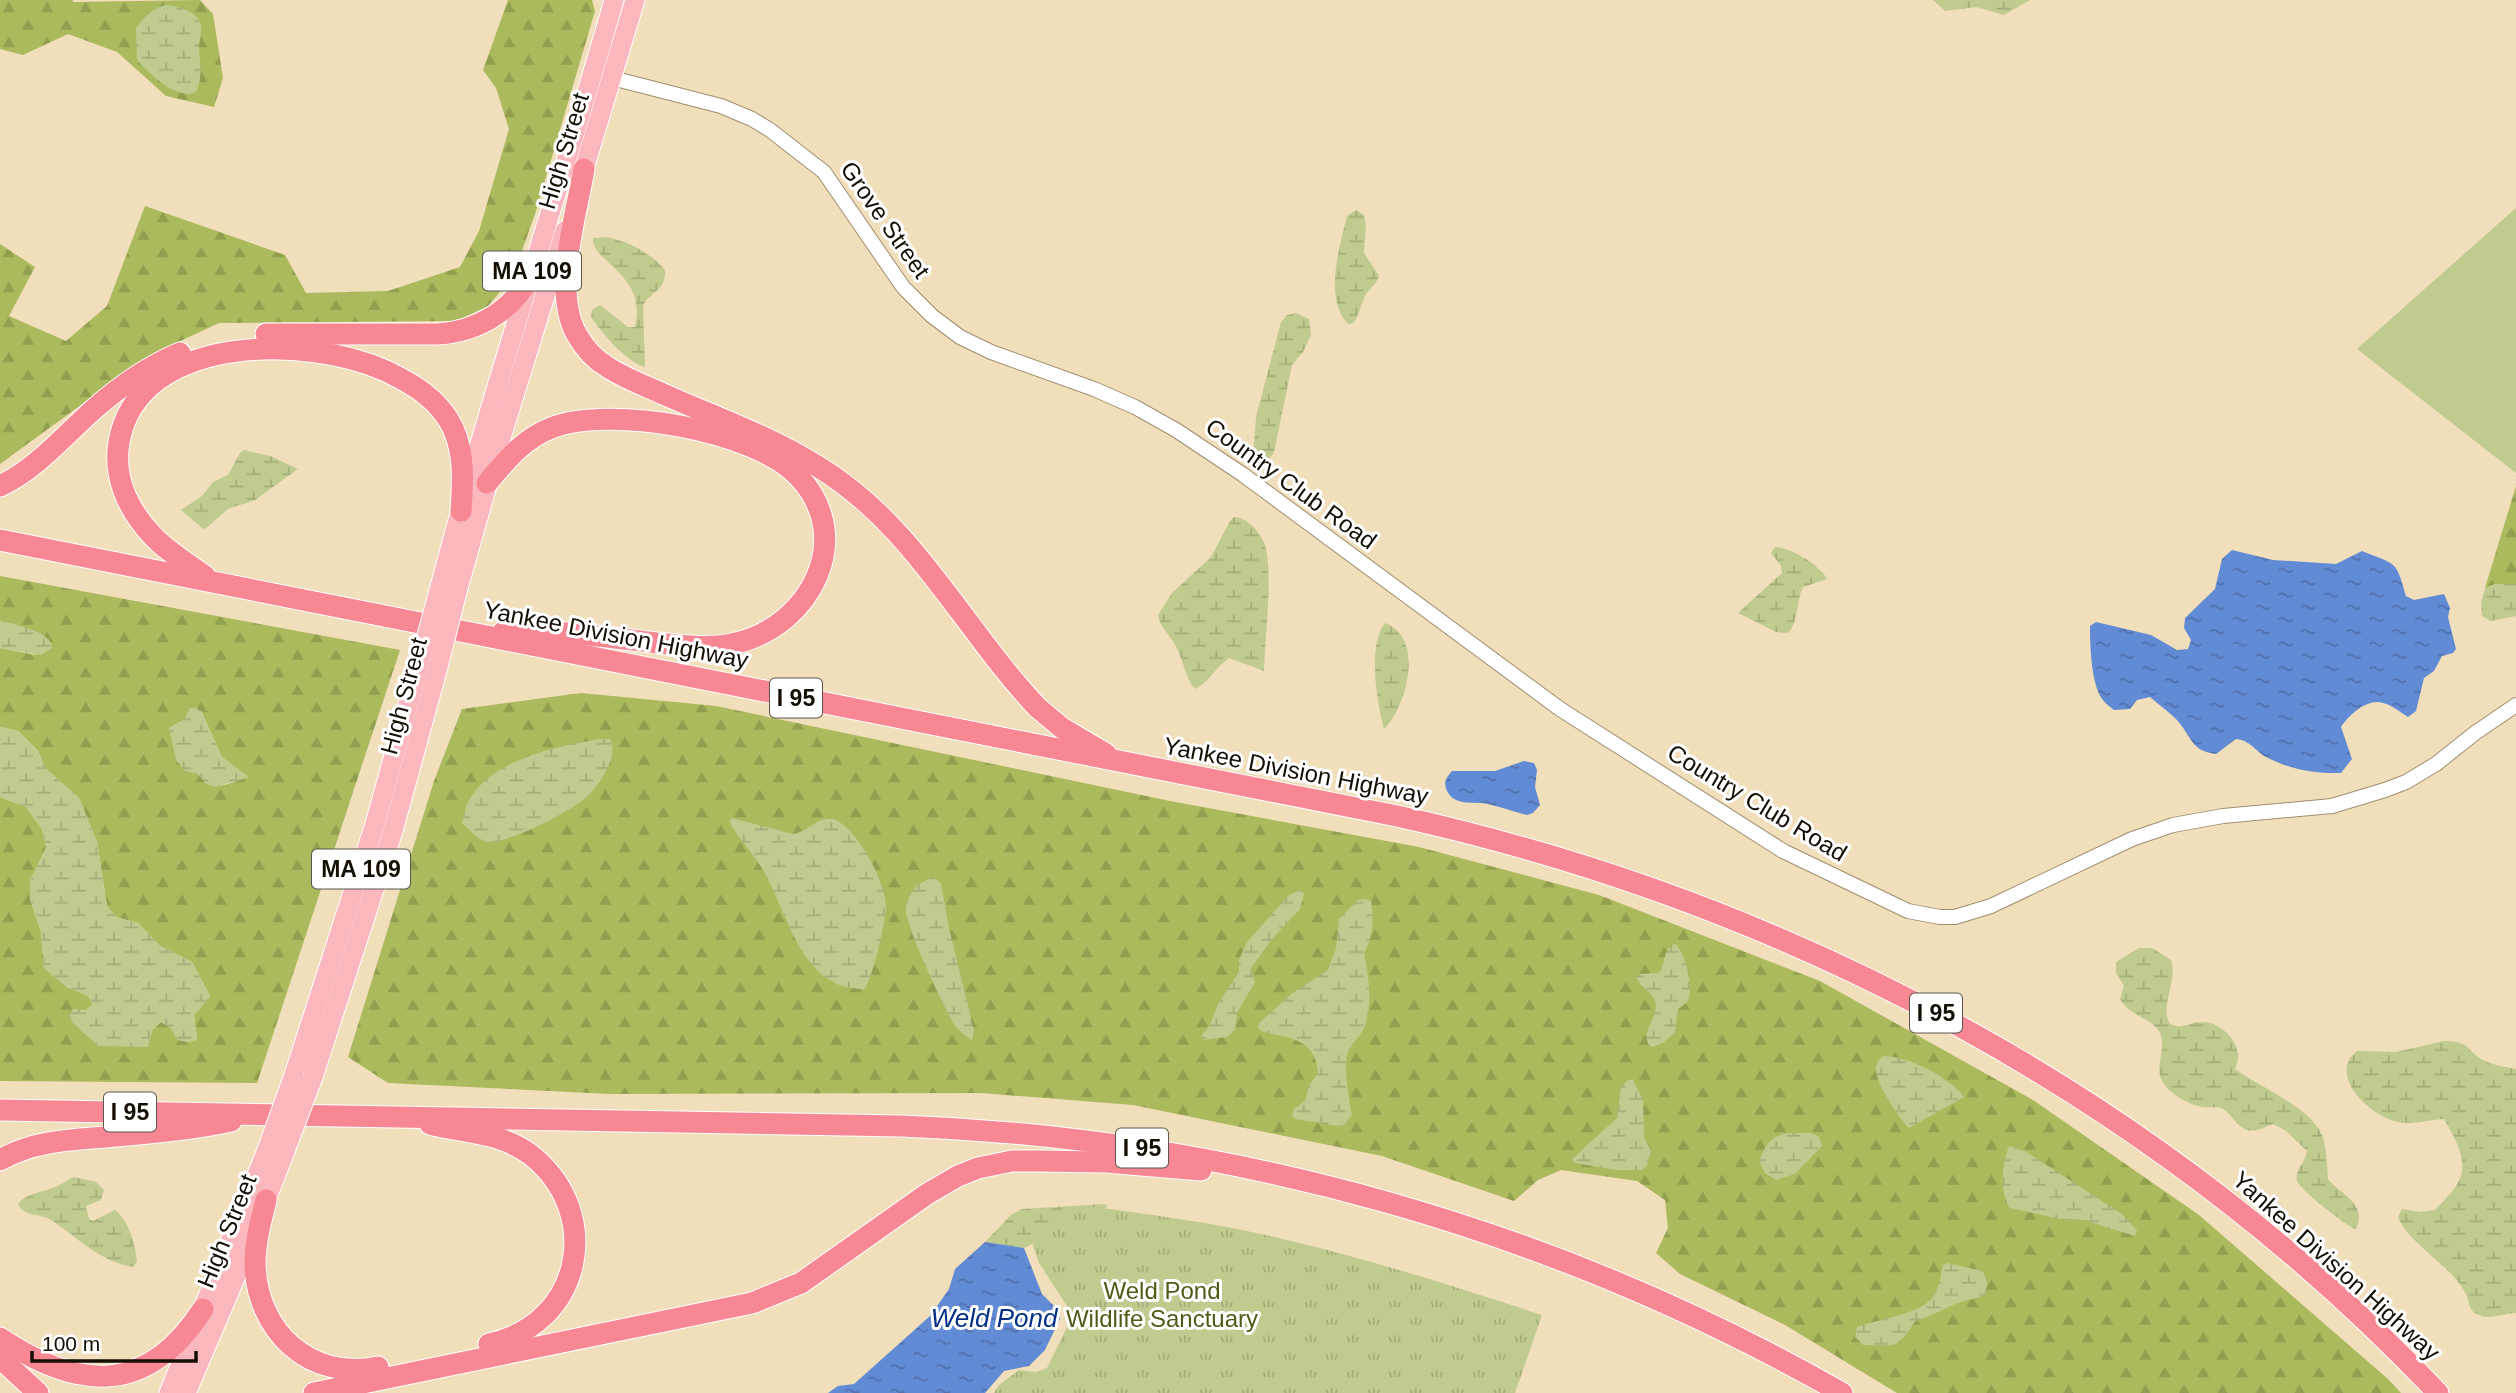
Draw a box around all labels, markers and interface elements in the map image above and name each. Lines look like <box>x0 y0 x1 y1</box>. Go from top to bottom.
street label: High Street <box>533 89 594 212</box>
street label: Grove Street <box>835 156 936 283</box>
road number: MA 109 <box>483 252 581 290</box>
street label: Country Club Road <box>1201 413 1382 555</box>
street label: Yankee Division Highway <box>481 596 751 673</box>
street label: High Street <box>375 634 432 757</box>
road number: I 95 <box>770 678 822 718</box>
street label: Yankee Division Highway <box>1161 732 1431 809</box>
street label: Country Club Road <box>1663 738 1852 867</box>
road number: MA 109 <box>312 849 410 888</box>
road number: I 95 <box>1910 994 1962 1032</box>
road number: I 95 <box>104 1092 156 1132</box>
road number: I 95 <box>1116 1128 1168 1168</box>
street label: Yankee Division Highway <box>2227 1166 2445 1366</box>
street label: High Street <box>192 1170 262 1292</box>
park label: Weld Pond Wildlife Sanctuary <box>1066 1277 1258 1332</box>
water label: Weld Pond <box>931 1303 1059 1333</box>
scale bar <box>32 1320 196 1364</box>
text: 100 m <box>42 1332 100 1355</box>

